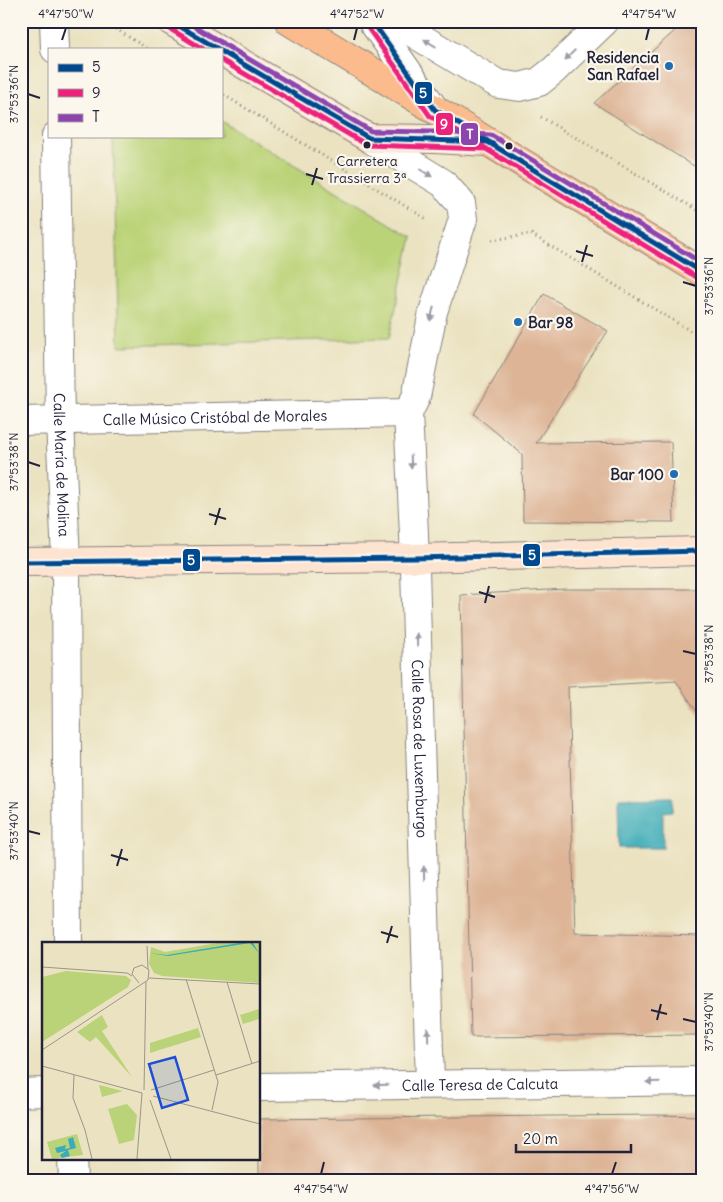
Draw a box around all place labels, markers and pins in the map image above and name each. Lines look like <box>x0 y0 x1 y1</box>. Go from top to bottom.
place label: Residencia San Rafael <box>586 48 659 84</box>
marker: Residencia San Rafael <box>663 60 675 72</box>
marker: Carretera Trassierra 3ª <box>362 140 372 150</box>
unlabelled marker <box>504 141 514 151</box>
place label: Carretera Trassierra 3ª <box>327 152 407 187</box>
place label: Bar 98 <box>528 313 574 332</box>
marker: Bar 98 <box>512 316 524 328</box>
place label: Bar 100 <box>610 465 664 484</box>
marker: Bar 100 <box>668 468 680 480</box>

